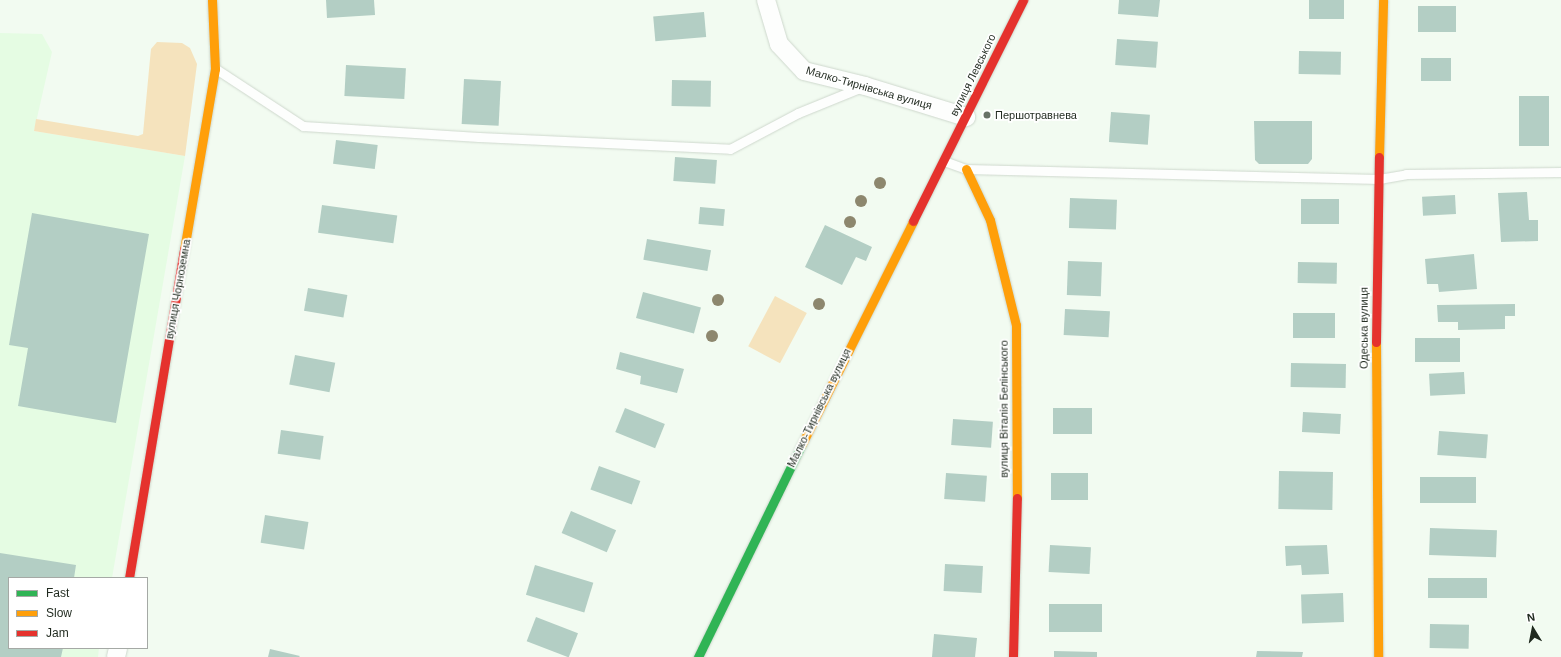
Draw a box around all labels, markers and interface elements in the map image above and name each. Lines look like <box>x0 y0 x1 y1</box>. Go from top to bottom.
street label: вулиця Левського <box>947 32 999 118</box>
street label: Малко-Тирнівська вулиця <box>804 64 934 112</box>
place label: Першотравнева <box>995 108 1077 122</box>
marker: Першотравнева <box>982 110 992 120</box>
street label: вулиця Чорноземна <box>163 238 193 340</box>
street label: Одеська вулиця <box>1357 287 1371 369</box>
street label: вулиця Віталія Белінського <box>997 340 1011 478</box>
street label: Малко-Тирнівська вулиця <box>784 346 854 470</box>
legend <box>8 577 148 649</box>
text: Fast <box>46 586 69 600</box>
text: Slow <box>46 606 72 620</box>
north arrow <box>1513 609 1553 649</box>
text: N <box>1526 611 1536 624</box>
text: Jam <box>46 626 69 640</box>

